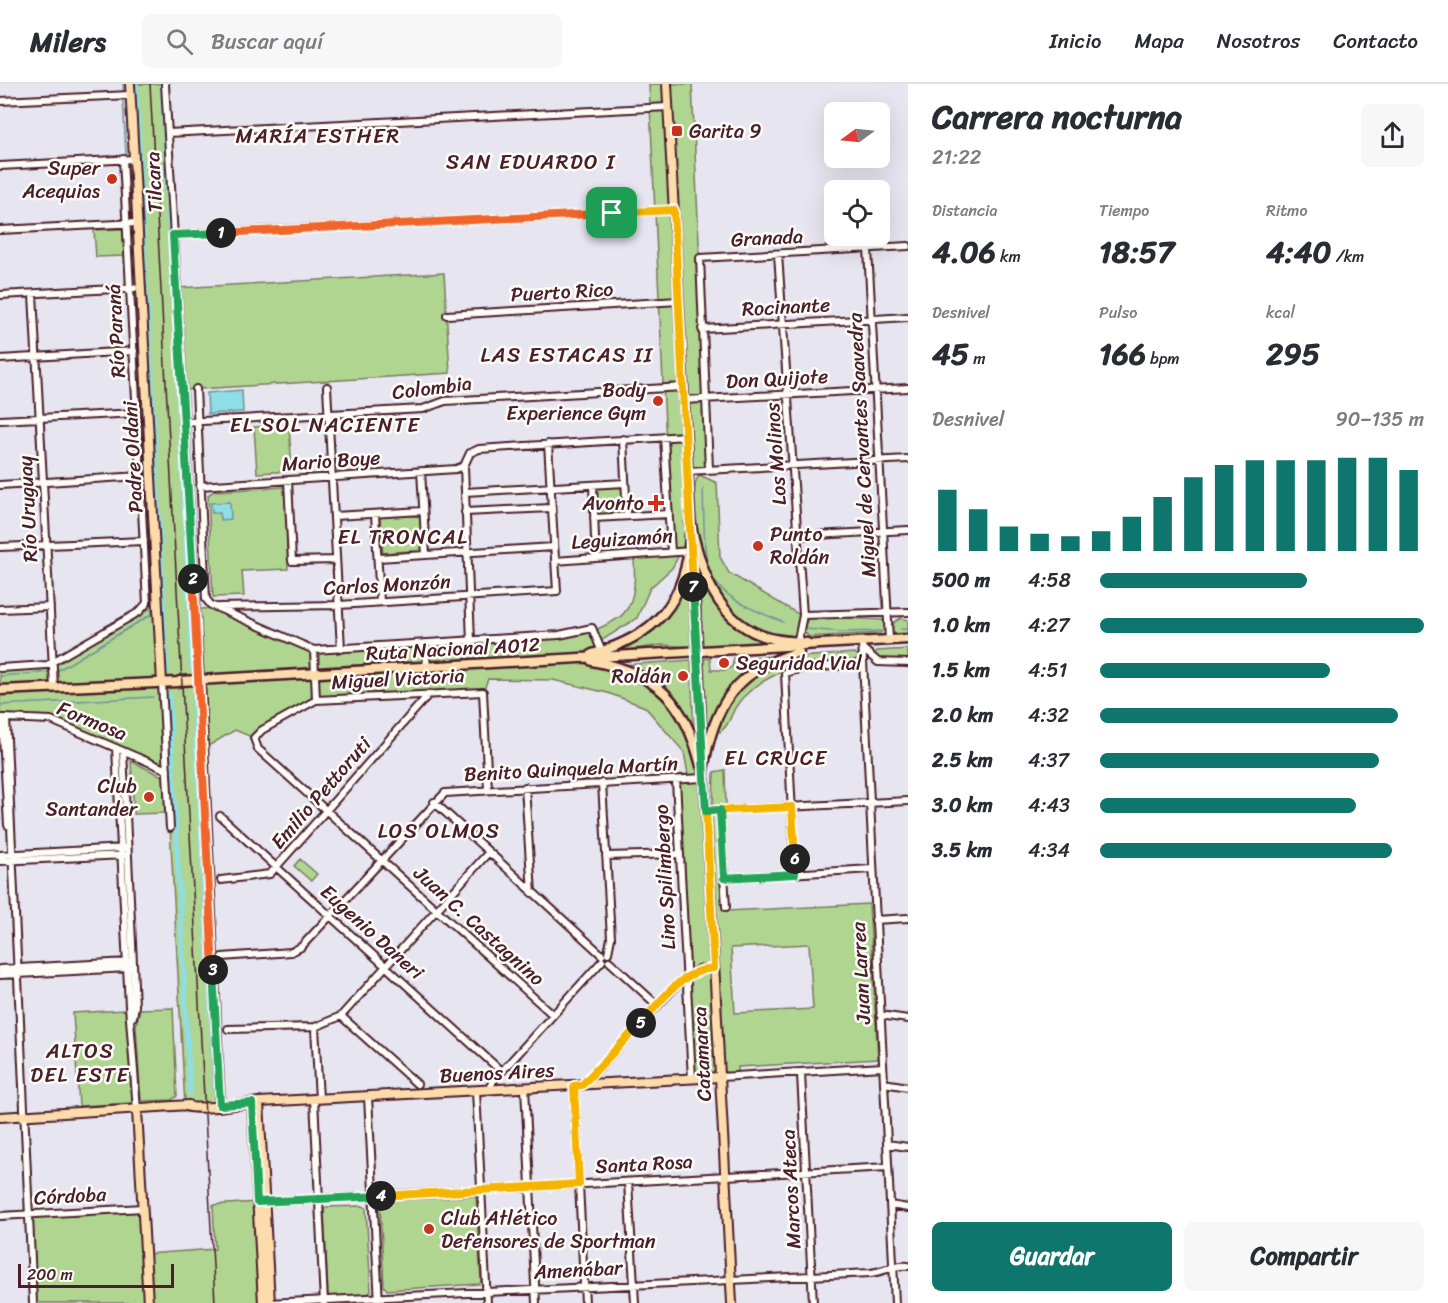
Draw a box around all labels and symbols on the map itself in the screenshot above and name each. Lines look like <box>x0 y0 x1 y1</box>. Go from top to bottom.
north arrow <box>824 102 890 168</box>
place label: Garita 9 <box>689 114 761 149</box>
district label: MARÍA ESTHER <box>236 117 401 155</box>
marker: Garita 9 <box>670 124 684 138</box>
district label: SAN EDUARDO I <box>446 143 616 181</box>
place label: Super Acequias <box>21 151 102 209</box>
street label: Tilcara <box>135 151 173 213</box>
marker: Super Acequias <box>105 172 119 186</box>
pin <box>586 187 637 238</box>
pin: 1 <box>206 218 236 248</box>
street label: Granada <box>730 219 804 257</box>
street label: Puerto Rico <box>510 272 614 312</box>
street label: Río Paraná <box>96 283 136 379</box>
street label: Rocinante <box>741 287 831 327</box>
street label: Miguel de Cervantes Saavedra <box>838 311 886 578</box>
district label: LAS ESTACAS II <box>480 336 654 374</box>
street label: Don Quijote <box>725 359 829 399</box>
street label: Colombia <box>390 366 474 410</box>
place label: Body Experience Gym <box>506 373 647 431</box>
marker: Body Experience Gym <box>651 394 665 408</box>
street label: Padre Oldani <box>113 399 153 514</box>
street label: Los Molinos <box>755 401 797 506</box>
district label: EL SOL NACIENTE <box>230 406 420 444</box>
street label: Mario Boye <box>280 440 382 482</box>
street label: Río Uruguay <box>8 454 48 563</box>
place label: Avonto <box>581 486 644 521</box>
marker: Avonto <box>649 496 663 510</box>
place label: Punto Roldán <box>770 517 830 575</box>
district label: EL TRONCAL <box>338 518 468 556</box>
street label: Leguizamón <box>570 518 674 560</box>
marker: Punto Roldán <box>751 539 765 553</box>
pin: 2 <box>178 564 208 594</box>
street label: Carlos Monzón <box>322 564 452 606</box>
pin: 7 <box>678 572 708 602</box>
street label: Ruta Nacional A012 <box>365 627 541 671</box>
place label: Seguridad Vial <box>736 646 863 681</box>
marker: Seguridad Vial <box>717 656 731 670</box>
street label: Miguel Victoria <box>331 658 465 700</box>
place label: Roldán <box>612 659 671 694</box>
marker: Roldán <box>676 669 690 683</box>
street label: Formosa <box>52 691 132 751</box>
street label: Emilio Pettoruti <box>262 727 381 858</box>
district label: EL CRUCE <box>724 739 828 777</box>
street label: Benito Quinquela Martín <box>463 746 679 792</box>
place label: Club Santander <box>46 769 139 827</box>
marker: Club Santander <box>142 790 156 804</box>
street label: Lino Spilimbergo <box>644 803 686 950</box>
district label: LOS OLMOS <box>378 812 500 850</box>
pin: 6 <box>780 844 810 874</box>
street label: Juan C. Castagnino <box>404 856 553 995</box>
street label: Eugenio Daneri <box>312 875 433 990</box>
street label: Juan Larrea <box>841 920 881 1026</box>
pin: 3 <box>198 955 228 985</box>
street label: Catamarca <box>682 1006 722 1102</box>
pin: 5 <box>626 1008 656 1038</box>
district label: ALTOS DEL ESTE <box>30 1032 130 1094</box>
street label: Buenos Aires <box>439 1052 556 1093</box>
street label: Marcos Ateca <box>770 1128 812 1250</box>
street label: Santa Rosa <box>594 1144 694 1184</box>
street label: Córdoba <box>33 1177 108 1215</box>
pin: 4 <box>366 1181 396 1211</box>
place label: Club Atlético Defensores de Sportman <box>441 1201 656 1259</box>
marker: Club Atlético Defensores de Sportman <box>422 1222 436 1236</box>
street label: Amenábar <box>532 1250 625 1290</box>
scale bar <box>18 1261 174 1288</box>

